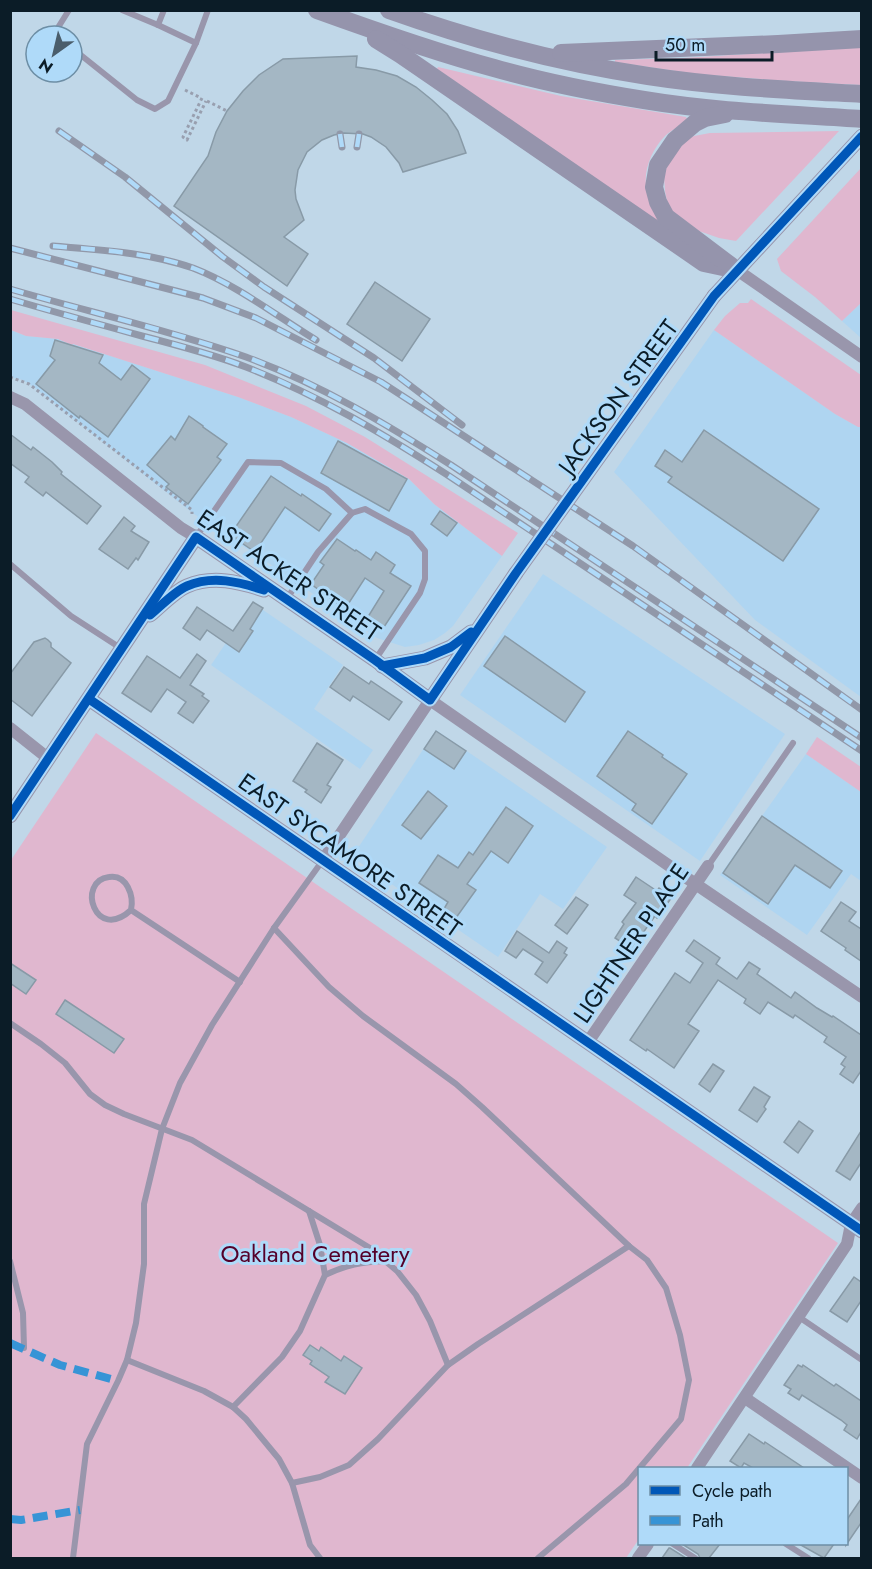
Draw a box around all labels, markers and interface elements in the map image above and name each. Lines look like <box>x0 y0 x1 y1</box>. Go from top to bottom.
north arrow <box>24 24 84 84</box>
scale bar <box>656 24 772 62</box>
text: 50 m <box>665 32 705 58</box>
text: N <box>34 53 58 79</box>
street label: JACKSON STREET <box>548 312 686 484</box>
street label: EAST ACKER STREET <box>190 500 388 650</box>
street label: EAST SYCAMORE STREET <box>231 765 469 945</box>
street label: LIGHTNER PLACE <box>565 856 697 1030</box>
park label: Oakland Cemetery <box>220 1236 410 1271</box>
legend <box>638 1467 848 1545</box>
text: Cycle path <box>692 1478 772 1504</box>
text: Path <box>692 1508 724 1534</box>

